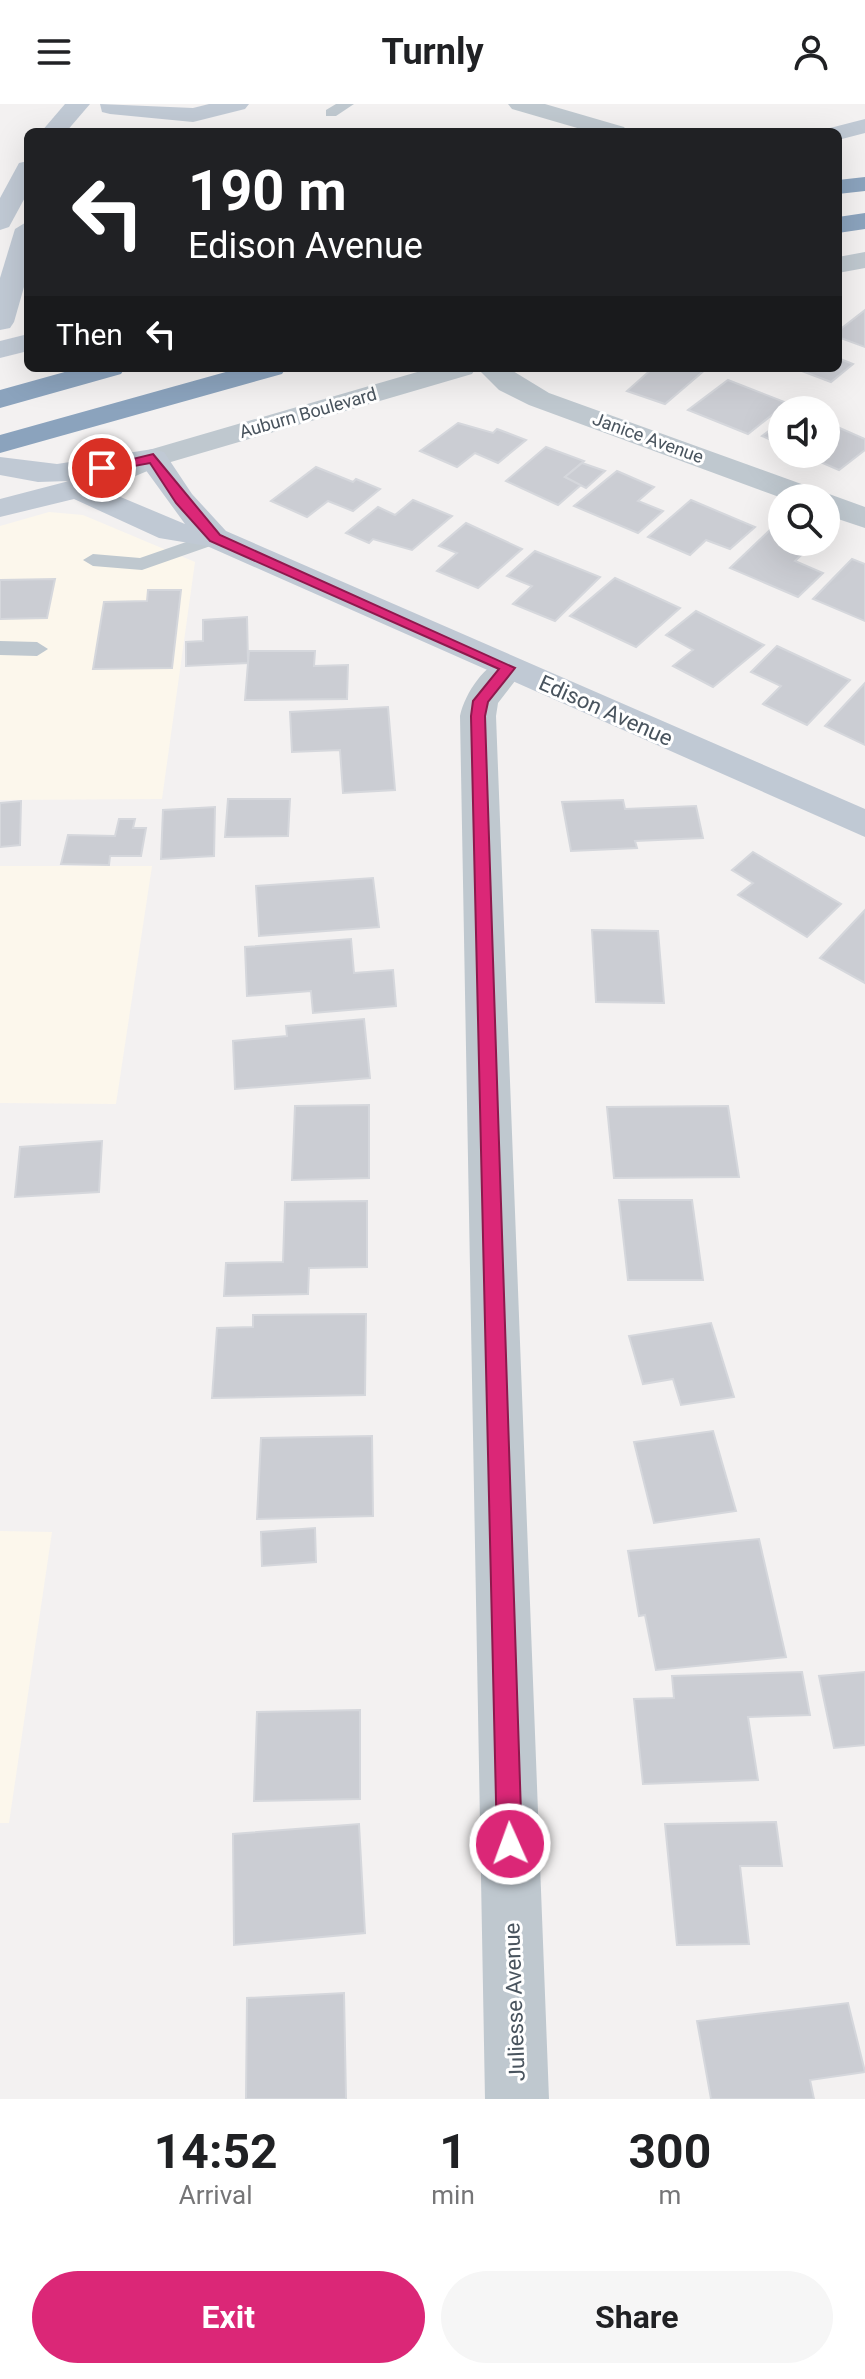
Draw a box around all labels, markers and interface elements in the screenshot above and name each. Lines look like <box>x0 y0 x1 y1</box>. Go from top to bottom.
icon: menu <box>32 30 76 74</box>
icon: person <box>789 30 833 74</box>
text: Turnly <box>381 31 484 73</box>
text: 190 m <box>188 158 347 224</box>
icon: left <box>56 160 160 264</box>
text: Edison Avenue <box>188 225 423 267</box>
icon: left <box>139 312 183 356</box>
text: Then <box>56 317 123 352</box>
street label: Auburn Boulevard <box>237 383 379 442</box>
map controls <box>768 396 840 556</box>
button: sound <box>768 396 840 468</box>
street label: Janice Avenue <box>590 408 706 467</box>
pin <box>68 434 136 502</box>
icon: arrive <box>80 446 124 490</box>
button: search <box>768 484 840 556</box>
street label: Edison Avenue <box>535 670 676 751</box>
position arrow <box>468 1802 552 1886</box>
street label: Juliesse Avenue <box>499 1922 530 2082</box>
text: 14:52 <box>154 2123 277 2180</box>
text: 1 <box>439 2123 467 2180</box>
text: 300 <box>629 2123 711 2180</box>
text: Arrival <box>179 2180 253 2210</box>
text: min <box>431 2180 475 2210</box>
text: m <box>658 2180 681 2210</box>
button: Exit <box>32 2271 425 2363</box>
button: Share <box>441 2271 833 2363</box>

